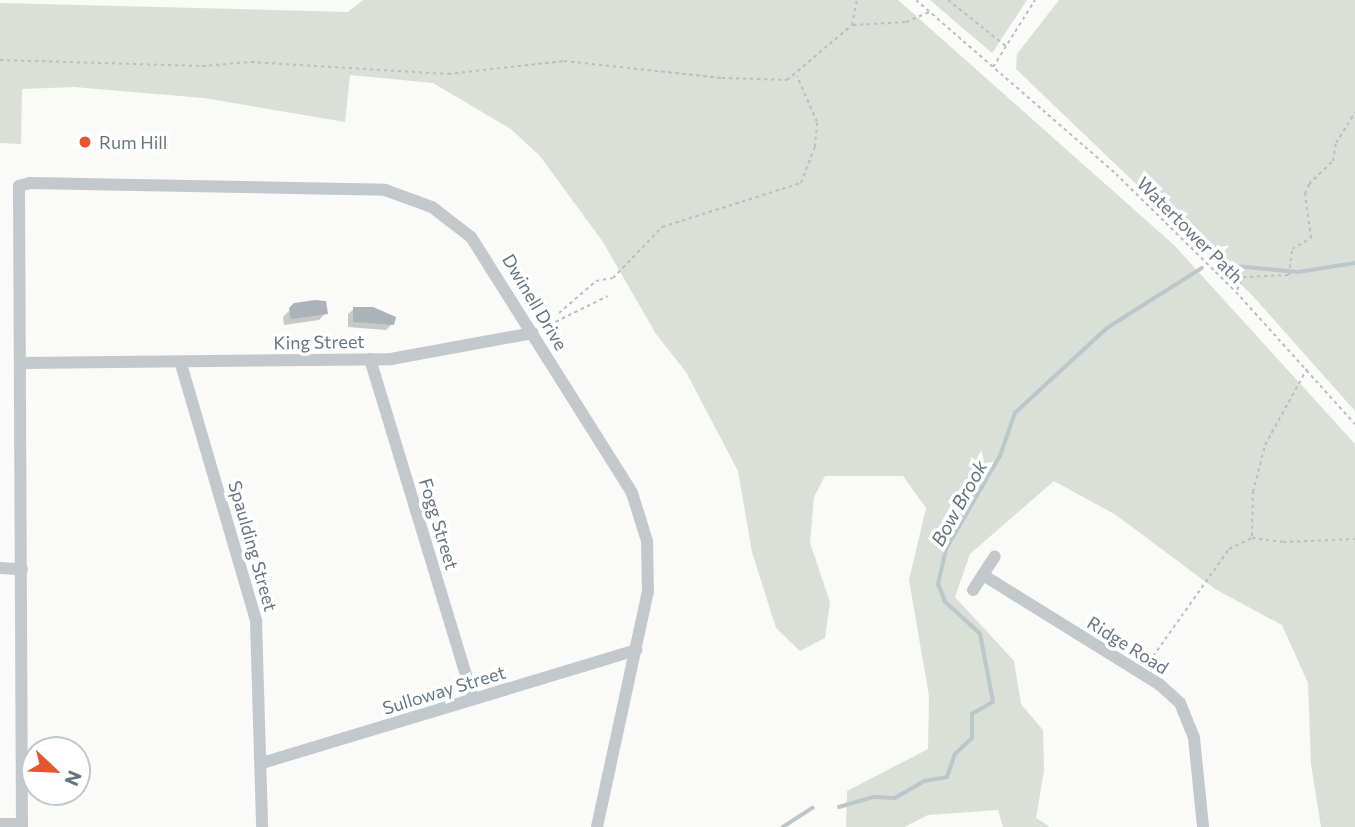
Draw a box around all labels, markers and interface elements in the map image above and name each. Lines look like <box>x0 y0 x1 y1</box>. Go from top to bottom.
place label: Rum Hill <box>99 131 167 153</box>
marker: Rum Hill <box>77 134 93 150</box>
street label: Watertower Path <box>1132 172 1248 288</box>
street label: Dwinell Drive <box>498 250 572 354</box>
street label: King Street <box>273 330 365 354</box>
water label: Bow Brook <box>926 456 992 550</box>
street label: Fogg Street <box>415 476 463 572</box>
street label: Spaulding Street <box>224 478 282 614</box>
street label: Ridge Road <box>1083 612 1173 678</box>
street label: Sulloway Street <box>380 661 508 719</box>
north arrow <box>21 736 91 806</box>
text: N <box>61 768 87 790</box>

